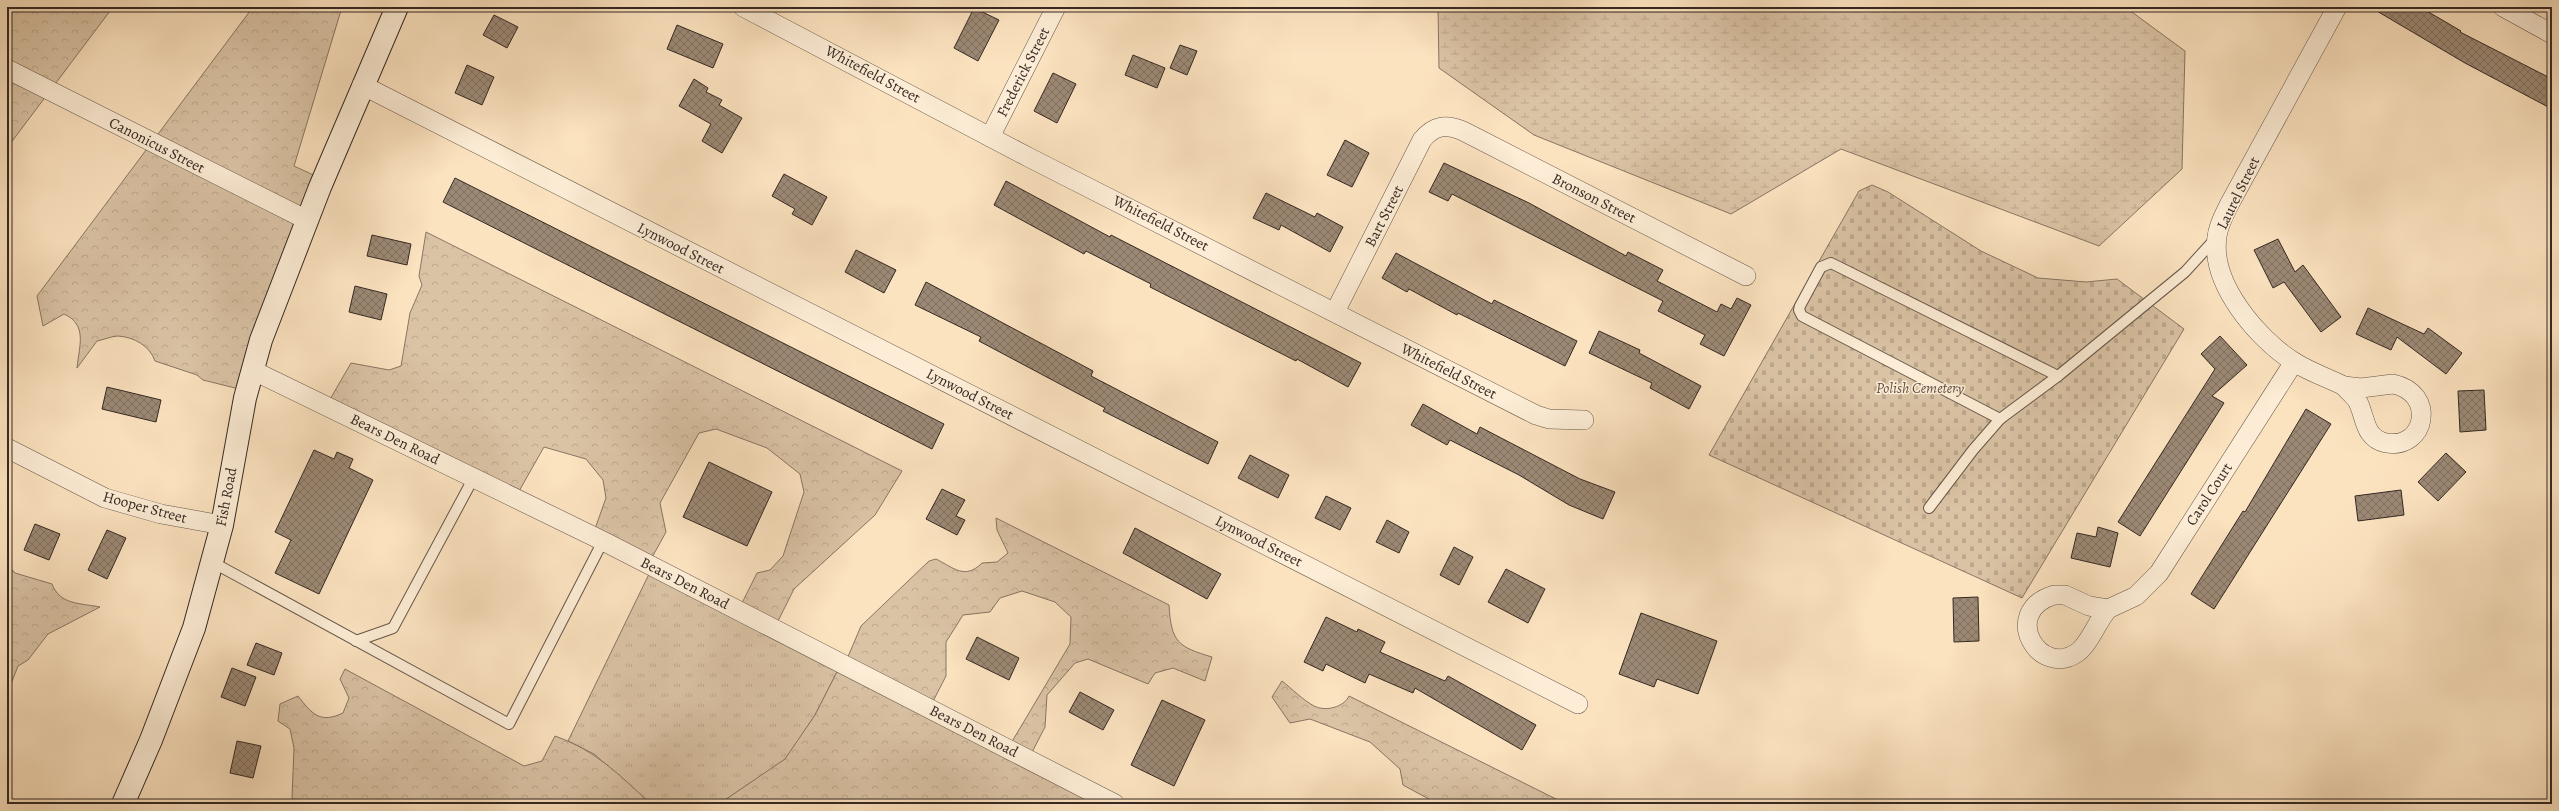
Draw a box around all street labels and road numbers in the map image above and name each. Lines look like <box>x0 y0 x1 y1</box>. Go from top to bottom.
street label: Frederick Street <box>992 24 1054 120</box>
street label: Whitefield Street <box>821 40 924 107</box>
street label: Canonicus Street <box>106 112 208 178</box>
street label: Laurel Street <box>2212 153 2264 233</box>
street label: Bronson Street <box>1549 168 1639 228</box>
street label: Bart Street <box>1360 182 1408 250</box>
street label: Whitefield Street <box>1109 190 1212 256</box>
street label: Lynwood Street <box>634 217 728 279</box>
street label: Whitefield Street <box>1397 338 1500 404</box>
street label: Lynwood Street <box>923 363 1017 425</box>
street label: Bears Den Road <box>347 409 444 470</box>
street label: Carol Court <box>2181 459 2237 529</box>
street label: Fish Road <box>210 465 242 528</box>
street label: Hooper Street <box>101 486 189 528</box>
street label: Lynwood Street <box>1212 510 1306 572</box>
street label: Bears Den Road <box>637 552 734 614</box>
street label: Bears Den Road <box>926 700 1023 762</box>

